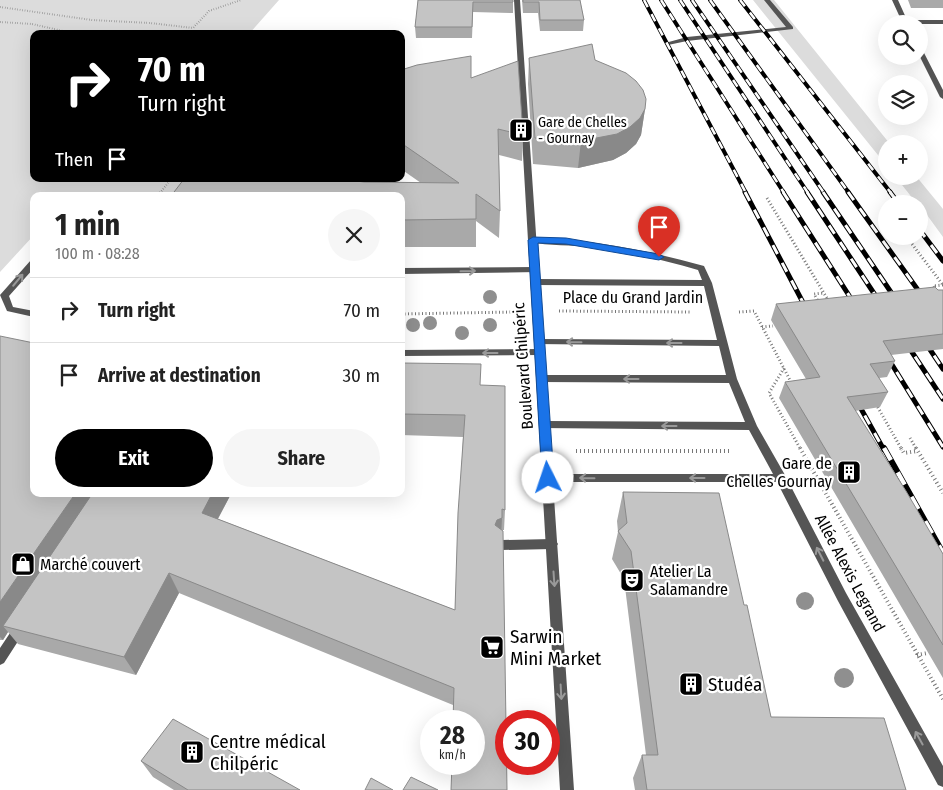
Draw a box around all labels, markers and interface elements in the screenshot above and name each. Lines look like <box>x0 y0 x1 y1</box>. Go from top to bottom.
map controls <box>878 15 928 245</box>
button: search <box>878 15 928 65</box>
text: 70 m <box>138 48 206 90</box>
icon: right <box>55 50 120 115</box>
button: layers <box>878 75 928 125</box>
text: Turn right <box>138 90 226 117</box>
place label: Gare de Chelles - Gournay <box>538 114 627 147</box>
building icon: Gare de Chelles - Gournay <box>508 117 534 143</box>
button: + <box>878 135 928 185</box>
icon: arrive <box>103 145 131 173</box>
text: Then <box>55 148 93 171</box>
button: − <box>878 195 928 245</box>
pin <box>638 206 680 257</box>
text: 1 min <box>55 207 120 243</box>
button: close <box>328 209 380 261</box>
icon: arrive <box>645 213 673 241</box>
text: 100 m · 08:28 <box>55 244 140 263</box>
one-way arrow <box>460 266 476 276</box>
one-way arrow <box>12 274 23 287</box>
street label: Place du Grand Jardin <box>563 288 703 307</box>
icon: right <box>55 296 83 324</box>
text: Turn right <box>98 299 175 322</box>
text: 70 m <box>344 299 380 322</box>
street label: Boulevard Chilpéric <box>509 302 537 430</box>
one-way arrow <box>566 337 582 347</box>
one-way arrow <box>667 338 683 348</box>
one-way arrow <box>483 348 499 358</box>
icon: arrive <box>55 361 83 389</box>
text: Arrive at destination <box>98 364 261 387</box>
text: 30 m <box>342 364 380 387</box>
one-way arrow <box>623 374 639 384</box>
one-way arrow <box>661 421 677 431</box>
button: Exit <box>55 429 213 487</box>
button: Share <box>223 429 380 487</box>
position arrow <box>521 451 573 503</box>
place label: Gare de Chelles Gournay <box>726 454 833 491</box>
building icon: Gare de Chelles Gournay <box>836 459 862 485</box>
one-way arrow <box>580 473 596 483</box>
one-way arrow <box>689 473 706 483</box>
street label: Allée Alexis Legrand <box>811 511 889 635</box>
one-way arrow <box>815 547 824 562</box>
shop icon: Marché couvert <box>10 551 36 577</box>
place label: Marché couvert <box>40 555 141 574</box>
place label: Atelier La Salamandre <box>650 562 728 599</box>
theatre icon: Atelier La Salamandre <box>619 567 645 593</box>
one-way arrow <box>550 571 559 587</box>
place label: Sarwin Mini Market <box>510 625 602 670</box>
supermarket icon: Sarwin Mini Market <box>479 634 505 660</box>
building icon: Studéa <box>678 671 704 697</box>
place label: Studéa <box>708 673 762 696</box>
one-way arrow <box>557 684 566 700</box>
speed limit sign: 30 <box>495 710 560 775</box>
text: 28 <box>440 721 465 751</box>
place label: Centre médical Chilpéric <box>210 730 326 775</box>
one-way arrow <box>914 731 924 745</box>
building icon: Centre médical Chilpéric <box>179 739 205 765</box>
text: km/h <box>439 748 466 762</box>

